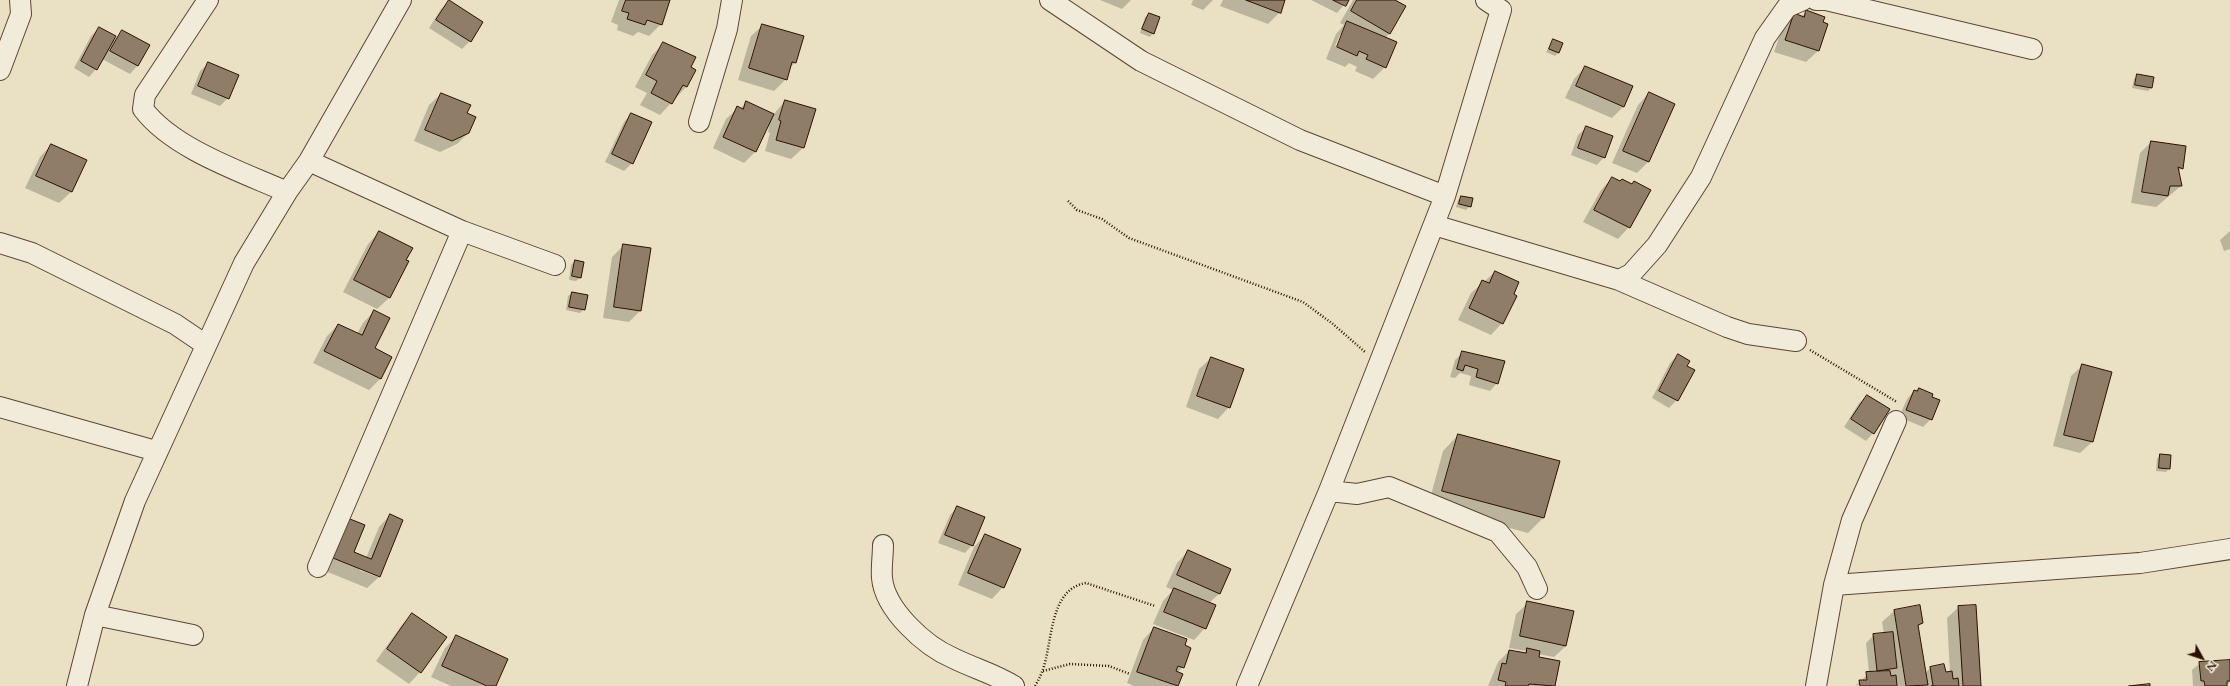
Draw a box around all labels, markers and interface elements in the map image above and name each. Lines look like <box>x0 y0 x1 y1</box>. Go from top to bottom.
north arrow <box>2182 638 2222 678</box>
text: N <box>2203 658 2220 675</box>

